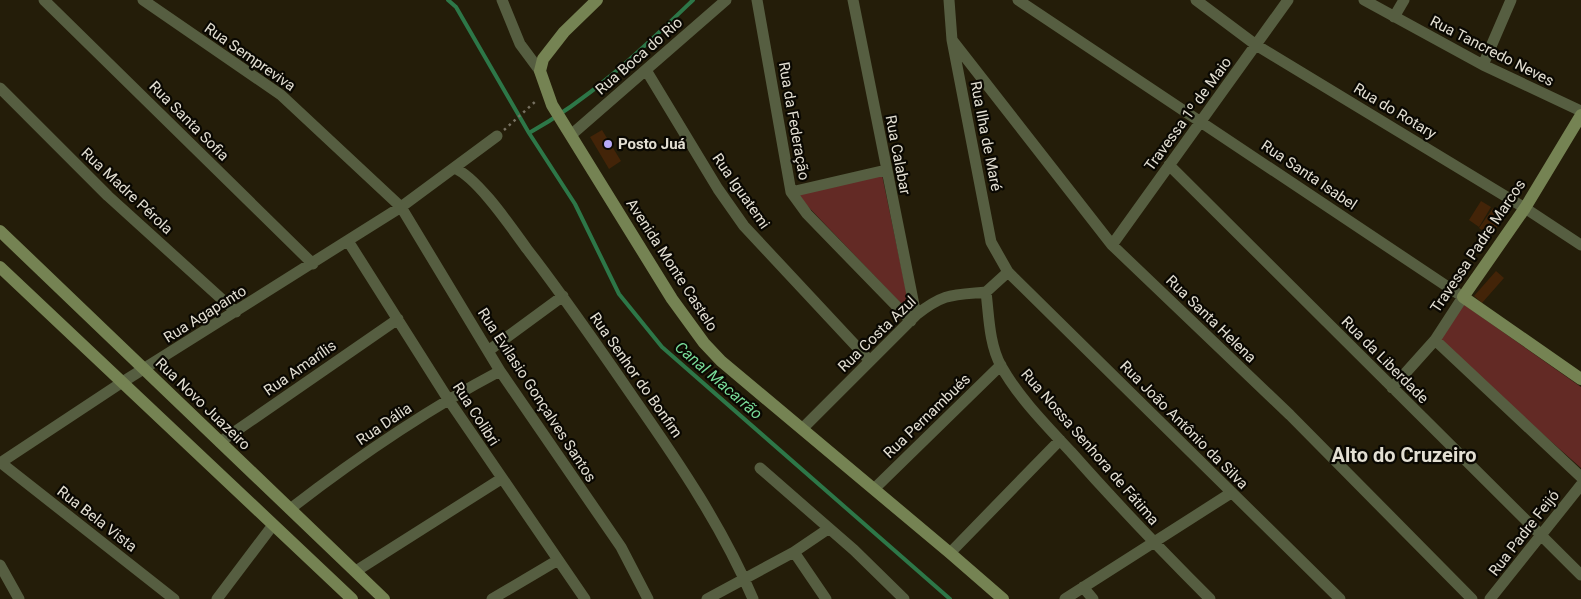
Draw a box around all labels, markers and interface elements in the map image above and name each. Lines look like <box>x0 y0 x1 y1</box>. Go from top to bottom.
street label: Rua Tancredo Neves <box>1427 12 1557 90</box>
street label: Rua Boca do Rio <box>592 13 686 99</box>
street label: Rua Sempreviva <box>201 19 299 95</box>
street label: Travessa 1º de Maio <box>1141 54 1235 174</box>
street label: Rua da Federação <box>775 60 813 182</box>
street label: Rua Santa Sofia <box>145 77 233 165</box>
street label: Rua do Rotary <box>1350 79 1440 143</box>
street label: Rua Ilha de Maré <box>967 80 1005 193</box>
street label: Rua Calabar <box>881 114 915 196</box>
place label: Posto Juá <box>618 135 686 153</box>
street label: Rua Santa Isabel <box>1258 136 1360 214</box>
marker: Posto Juá <box>602 138 614 150</box>
street label: Rua Madre Pérola <box>78 144 176 238</box>
street label: Rua Iguatemi <box>708 150 774 232</box>
street label: Travessa Padre Marcos <box>1427 176 1529 316</box>
street label: Avenida Monte Castelo <box>622 195 722 335</box>
street label: Rua Santa Helena <box>1162 271 1260 367</box>
street label: Rua Agapanto <box>160 281 250 347</box>
street label: Rua Costa Azul <box>834 292 920 376</box>
street label: Rua Evilasio Gonçalves Santos <box>474 305 600 485</box>
street label: Rua Senhor do Bonfim <box>586 309 686 441</box>
street label: Rua da Liberdade <box>1338 313 1432 407</box>
street label: Rua Amarílis <box>260 336 340 400</box>
water label: Canal Macarrão <box>671 337 766 424</box>
street label: Rua Novo Juazeiro <box>152 354 254 454</box>
street label: Rua João Antônio da Silva <box>1116 357 1252 493</box>
street label: Rua Nossa Senhora de Fátima <box>1017 365 1163 529</box>
street label: Rua Pernambués <box>880 370 974 462</box>
street label: Rua Colibri <box>449 379 503 449</box>
street label: Rua Dália <box>353 399 415 449</box>
district label: Alto do Cruzeiro <box>1331 443 1477 467</box>
street label: Rua Bela Vista <box>54 482 140 556</box>
street label: Rua Padre Feijó <box>1485 487 1563 579</box>

